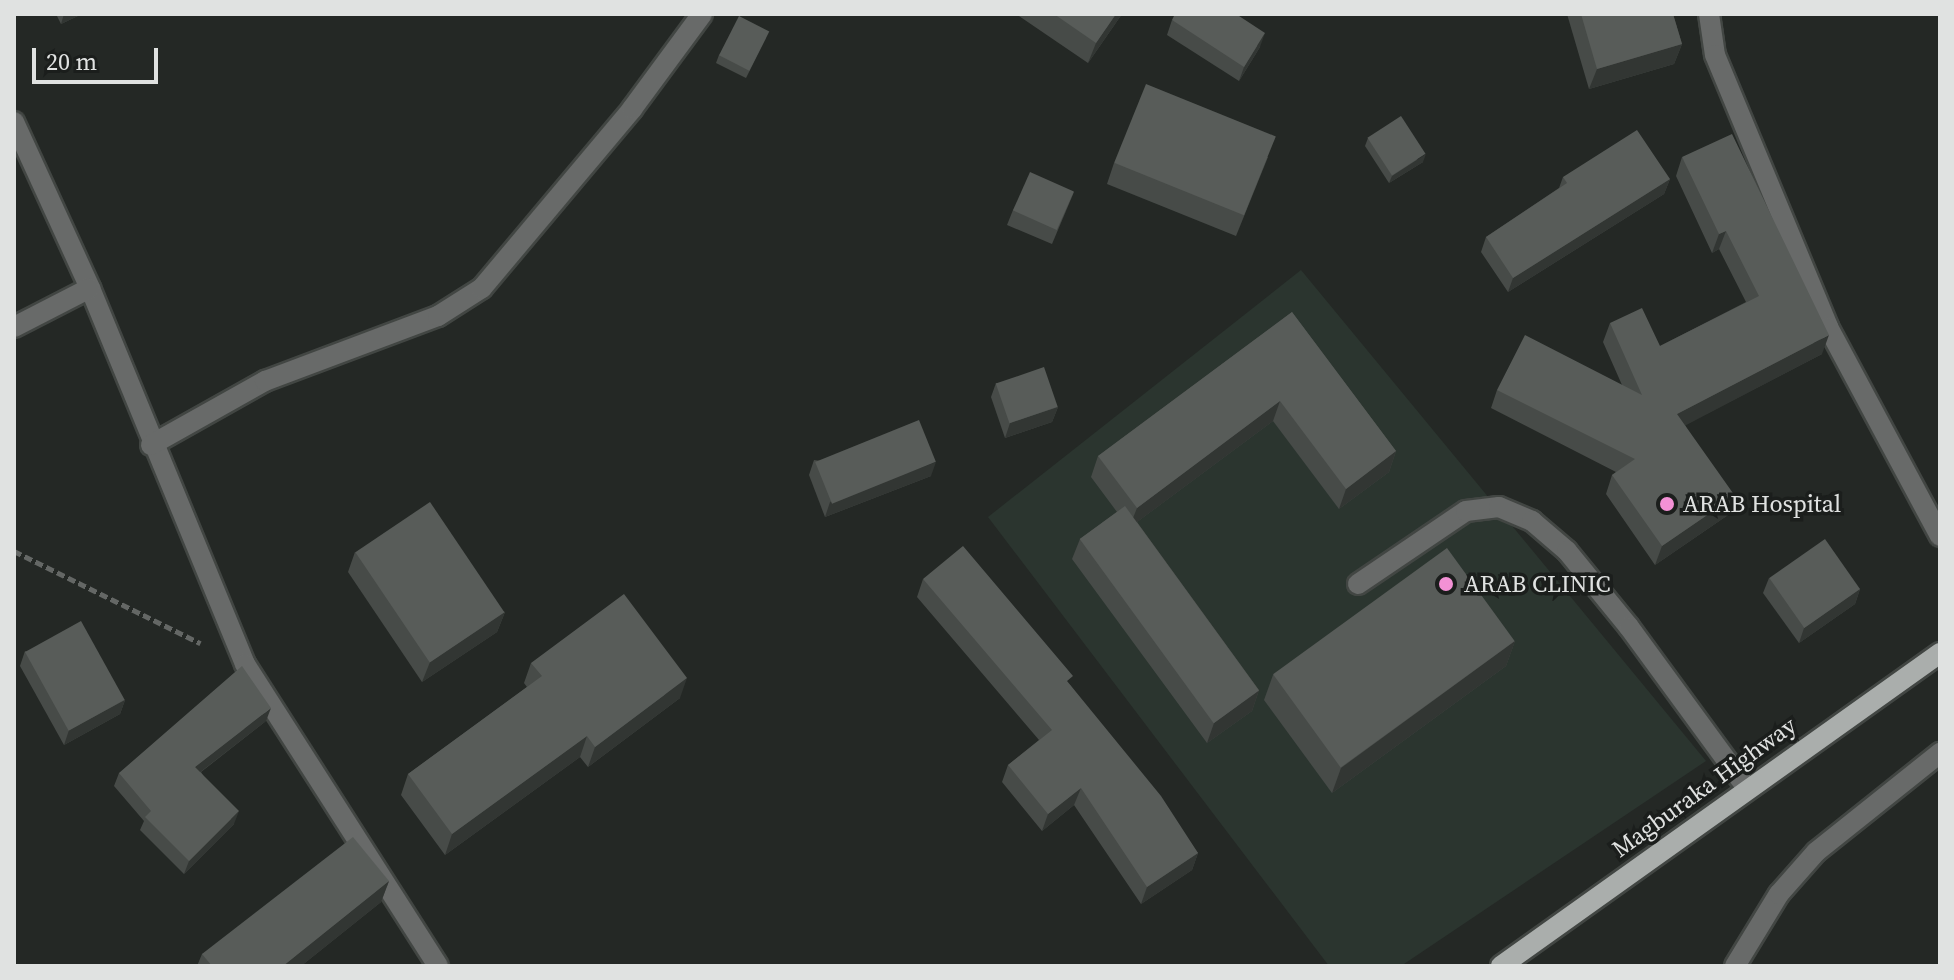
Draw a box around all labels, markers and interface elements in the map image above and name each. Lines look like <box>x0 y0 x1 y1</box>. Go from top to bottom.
scale bar <box>36 32 162 82</box>
text: 20 m <box>46 45 97 78</box>
place label: ARAB Hospital <box>1683 490 1841 518</box>
marker: ARAB Hospital <box>1658 495 1676 513</box>
place label: ARAB CLINIC <box>1464 570 1611 598</box>
marker: ARAB CLINIC <box>1435 573 1457 595</box>
street label: Magburaka Highway <box>1606 711 1802 863</box>

